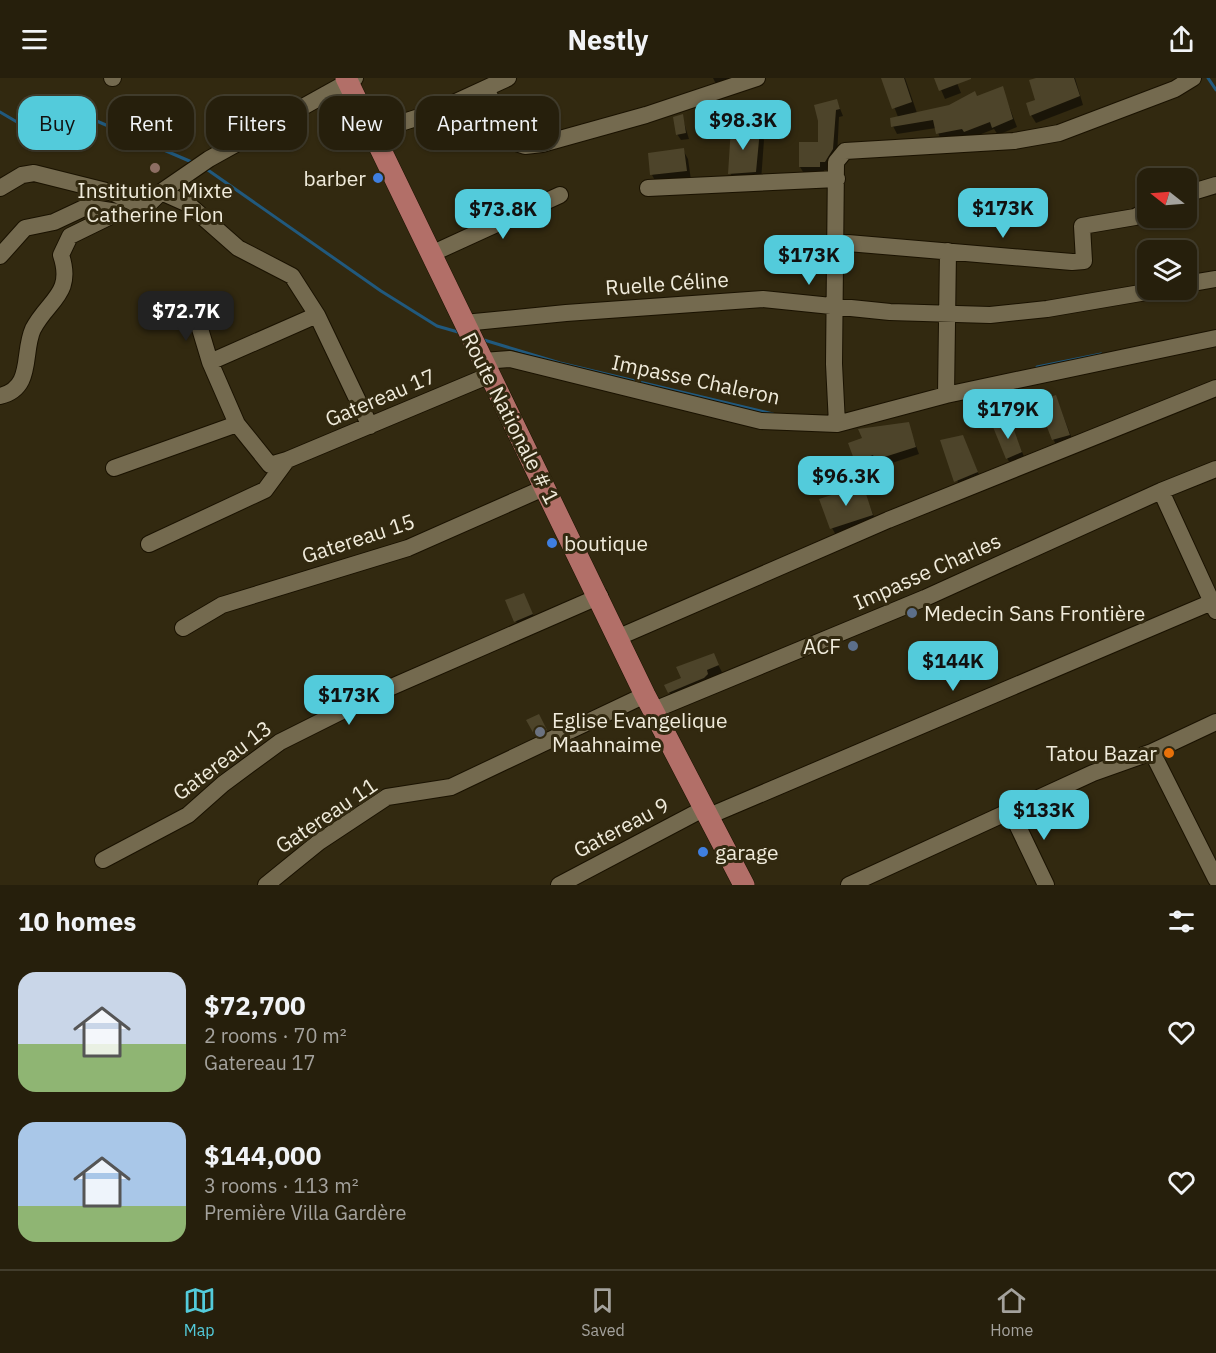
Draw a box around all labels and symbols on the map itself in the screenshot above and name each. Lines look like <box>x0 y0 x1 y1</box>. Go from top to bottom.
pin: $98.3K <box>694 100 792 151</box>
marker: Institution Mixte Catherine Flon <box>148 161 162 175</box>
place label: barber <box>303 164 366 192</box>
north arrow <box>1137 168 1197 228</box>
marker: barber <box>371 171 385 185</box>
place label: Institution Mixte Catherine Flon <box>77 176 233 228</box>
pin: $173K <box>961 188 1045 239</box>
pin: $73.8K <box>454 189 552 240</box>
pin: $173K <box>767 235 851 286</box>
street label: Ruelle Céline <box>604 265 730 301</box>
pin: $72.7K <box>137 291 235 342</box>
street label: Route Nationale # 1 <box>456 327 566 509</box>
street label: Impasse Chaleron <box>609 347 783 411</box>
street label: Gatereau 17 <box>321 361 439 433</box>
pin: $179K <box>966 389 1050 440</box>
pin: $96.3K <box>797 456 895 507</box>
street label: Gatereau 15 <box>298 507 418 569</box>
street label: Impasse Charles <box>849 526 1005 616</box>
place label: boutique <box>564 529 648 557</box>
marker: boutique <box>545 536 559 550</box>
place label: Medecin Sans Frontière <box>924 599 1145 627</box>
marker: Medecin Sans Frontière <box>905 606 919 620</box>
place label: ACF <box>803 632 841 660</box>
marker: ACF <box>846 639 860 653</box>
pin: $144K <box>911 641 995 692</box>
pin: $173K <box>307 675 391 726</box>
place label: Eglise Evangelique Maahnaime <box>552 706 728 758</box>
street label: Gatereau 13 <box>167 714 277 806</box>
marker: Eglise Evangelique Maahnaime <box>533 725 547 739</box>
place label: Tatou Bazar <box>1046 739 1157 767</box>
marker: Tatou Bazar <box>1162 746 1176 760</box>
street label: Gatereau 11 <box>270 771 382 859</box>
street label: Gatereau 9 <box>568 790 674 864</box>
pin: $133K <box>1002 790 1086 841</box>
place label: garage <box>715 838 779 866</box>
marker: garage <box>696 845 710 859</box>

